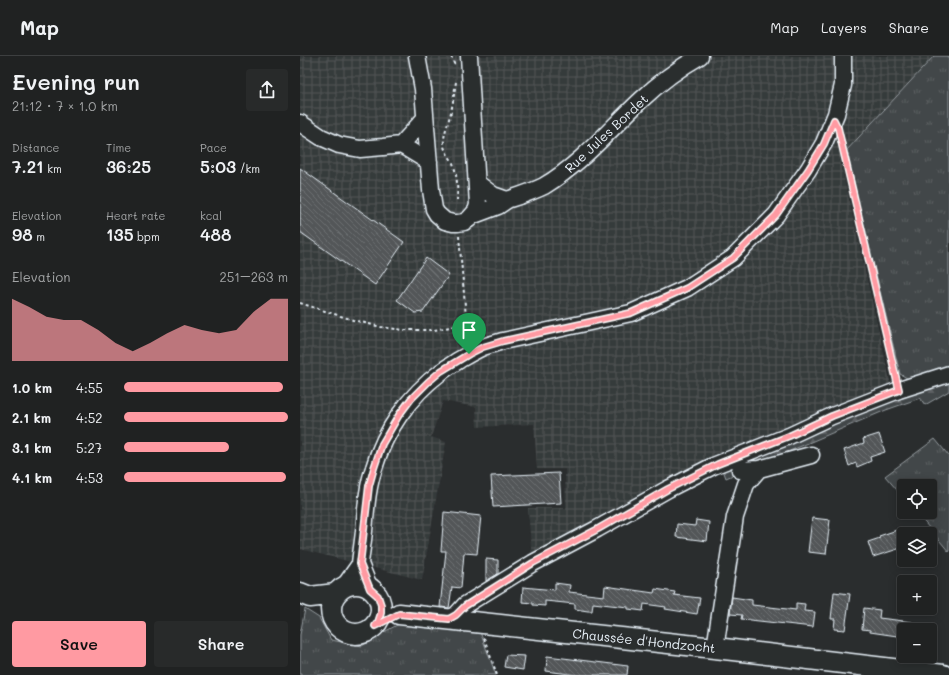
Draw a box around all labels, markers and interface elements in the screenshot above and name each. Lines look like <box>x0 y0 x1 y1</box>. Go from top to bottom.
text: Map <box>20 15 59 40</box>
text: Map <box>770 18 799 37</box>
text: Layers <box>821 18 867 37</box>
text: Share <box>889 18 929 37</box>
text: Evening run <box>12 67 140 96</box>
button: share <box>246 69 288 111</box>
street label: Rue Jules Bordet <box>561 90 651 176</box>
text: 21:12 · 7 × 1.0 km <box>12 97 118 114</box>
text: Distance <box>12 140 59 155</box>
text: Time <box>106 140 131 155</box>
text: Pace <box>200 140 227 155</box>
text: 7.21 <box>12 155 44 177</box>
text: 36:25 <box>106 155 151 177</box>
text: 5:03 <box>200 155 236 177</box>
text: km <box>44 161 62 176</box>
text: /km <box>236 161 260 176</box>
text: Elevation <box>12 208 61 223</box>
text: Heart rate <box>106 208 165 223</box>
text: kcal <box>200 208 222 223</box>
text: 98 <box>12 223 33 245</box>
text: 135 <box>106 223 134 245</box>
text: 488 <box>200 223 231 245</box>
text: m <box>33 229 45 244</box>
text: bpm <box>134 229 160 244</box>
text: Elevation <box>12 268 70 285</box>
text: 251–263 m <box>219 268 288 285</box>
pin <box>452 313 486 354</box>
icon: arrive <box>458 319 480 341</box>
text: 1.0 km <box>12 379 52 396</box>
text: 4:55 <box>76 379 103 396</box>
text: 2.1 km <box>12 409 51 426</box>
text: 4:52 <box>76 409 102 426</box>
text: 3.1 km <box>12 439 52 456</box>
text: 5:27 <box>76 439 102 456</box>
text: 4.1 km <box>12 469 52 486</box>
text: 4:53 <box>76 469 103 486</box>
map controls <box>897 479 937 663</box>
button: locate <box>897 479 937 519</box>
button: layers <box>897 527 937 567</box>
button: + <box>897 575 937 615</box>
button: Save <box>12 621 146 667</box>
button: Share <box>154 621 288 667</box>
button: − <box>897 623 937 663</box>
street label: Chaussée d'Hondzocht <box>572 624 717 656</box>

